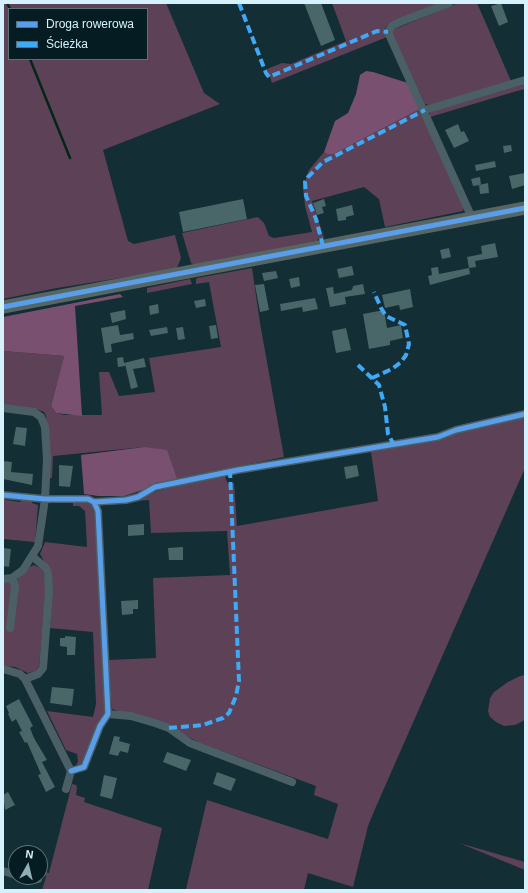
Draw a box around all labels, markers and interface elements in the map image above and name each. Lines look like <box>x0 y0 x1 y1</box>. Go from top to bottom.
legend <box>8 8 148 60</box>
text: Droga rowerowa <box>46 17 134 31</box>
text: Ścieżka <box>46 37 88 51</box>
north arrow <box>8 845 48 885</box>
text: N <box>25 848 34 861</box>

